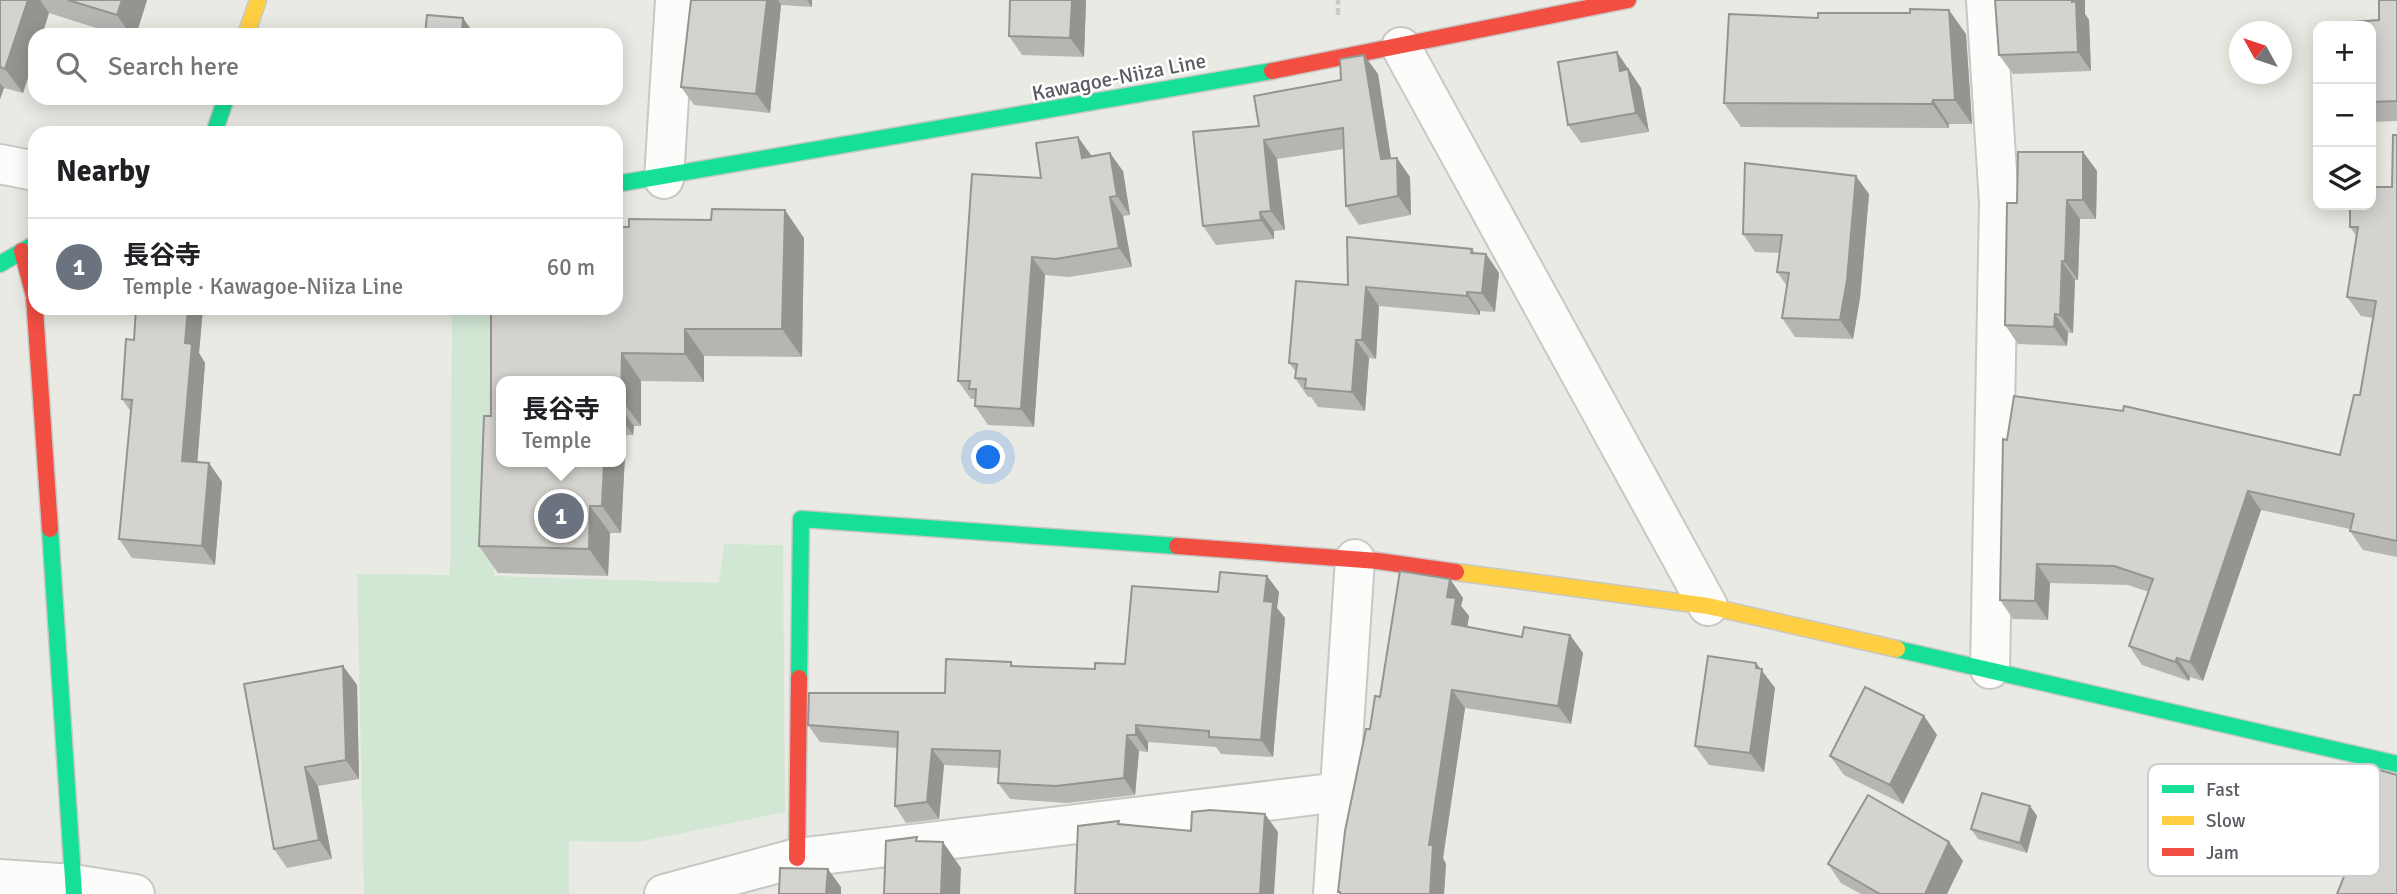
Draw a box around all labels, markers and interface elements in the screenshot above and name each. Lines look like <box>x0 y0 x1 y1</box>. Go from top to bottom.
north arrow <box>2229 21 2292 84</box>
map controls <box>2313 21 2376 210</box>
button: + <box>2313 21 2376 84</box>
search box <box>28 28 623 105</box>
street label: Kawagoe-Niiza Line <box>1030 47 1208 107</box>
icon: search <box>52 48 90 86</box>
text: Search here <box>108 51 239 83</box>
button: − <box>2313 84 2376 147</box>
button: layers <box>2313 147 2376 210</box>
text: Nearby <box>56 153 150 190</box>
text: 長谷寺 <box>123 240 201 272</box>
text: 1 <box>73 253 85 282</box>
text: 60 m <box>547 253 595 282</box>
text: Temple · Kawagoe-Niiza Line <box>123 272 403 301</box>
popup <box>496 376 626 467</box>
text: 長谷寺 <box>522 394 600 426</box>
text: Temple <box>522 426 591 455</box>
your location <box>971 440 1005 474</box>
pin: 1 <box>538 490 584 542</box>
legend <box>2148 764 2380 876</box>
text: Fast <box>2206 778 2240 802</box>
text: Slow <box>2206 809 2246 833</box>
text: Jam <box>2206 841 2239 865</box>

